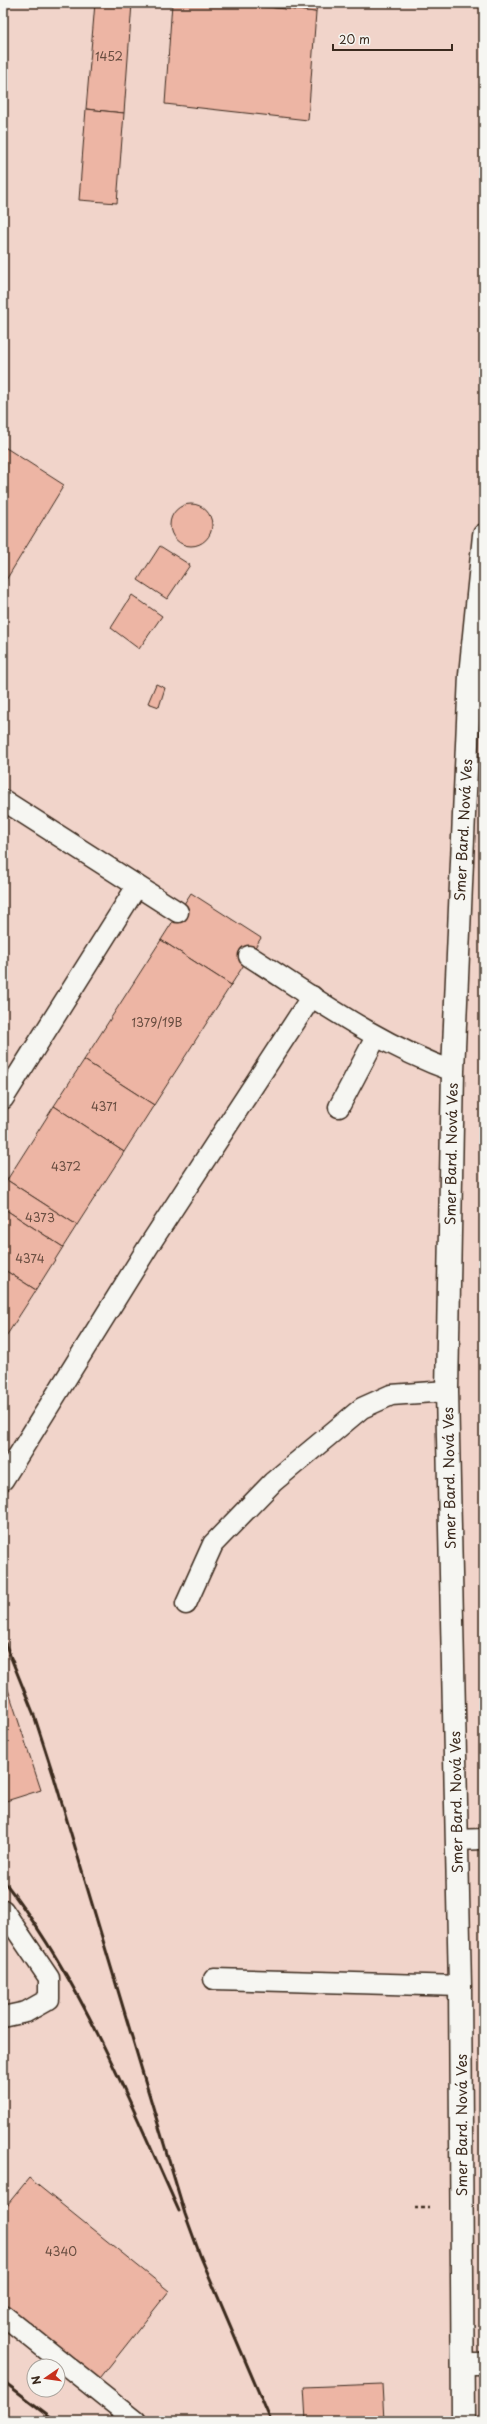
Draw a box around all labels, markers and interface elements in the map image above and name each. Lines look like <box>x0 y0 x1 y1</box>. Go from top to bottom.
scale bar <box>333 26 452 52</box>
text: 20 m <box>339 30 370 48</box>
house number: 1452 <box>95 47 123 65</box>
street label: Smer Bard. Nová Ves <box>449 758 477 902</box>
house number: 1379/19B <box>132 1013 183 1031</box>
street label: Smer Bard. Nová Ves <box>439 1083 463 1225</box>
house number: 4371 <box>91 1097 117 1115</box>
house number: 4372 <box>51 1157 81 1175</box>
house number: 4373 <box>25 1208 55 1226</box>
house number: 4374 <box>15 1249 45 1267</box>
street label: Smer Bard. Nová Ves <box>437 1407 461 1549</box>
street label: Smer Bard. Nová Ves <box>444 1731 468 1873</box>
street label: Smer Bard. Nová Ves <box>451 2054 472 2196</box>
house number: 4340 <box>45 2242 77 2260</box>
north arrow <box>26 2358 66 2398</box>
text: N <box>26 2374 45 2387</box>

